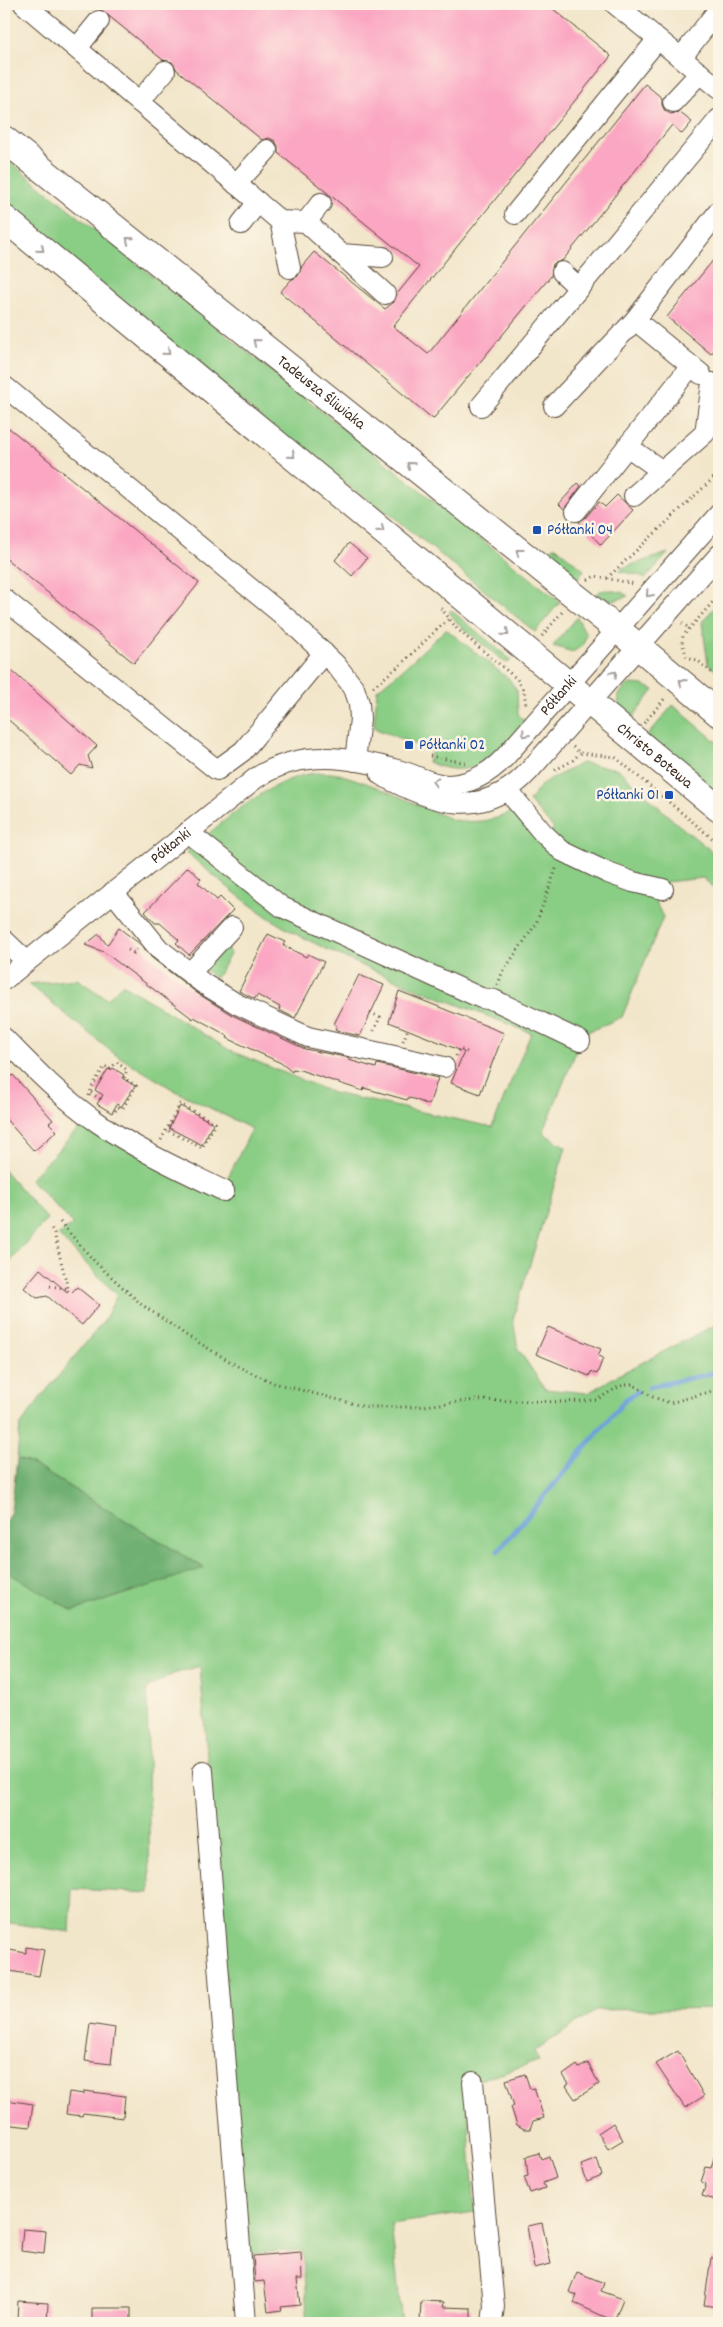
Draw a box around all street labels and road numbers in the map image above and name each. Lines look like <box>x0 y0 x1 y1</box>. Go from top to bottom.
street label: Tadeusza Śliwiaka <box>272 350 371 436</box>
street label: Półłanki <box>535 671 583 721</box>
street label: Christo Botewa <box>611 717 698 795</box>
street label: Półłanki <box>145 822 197 870</box>

